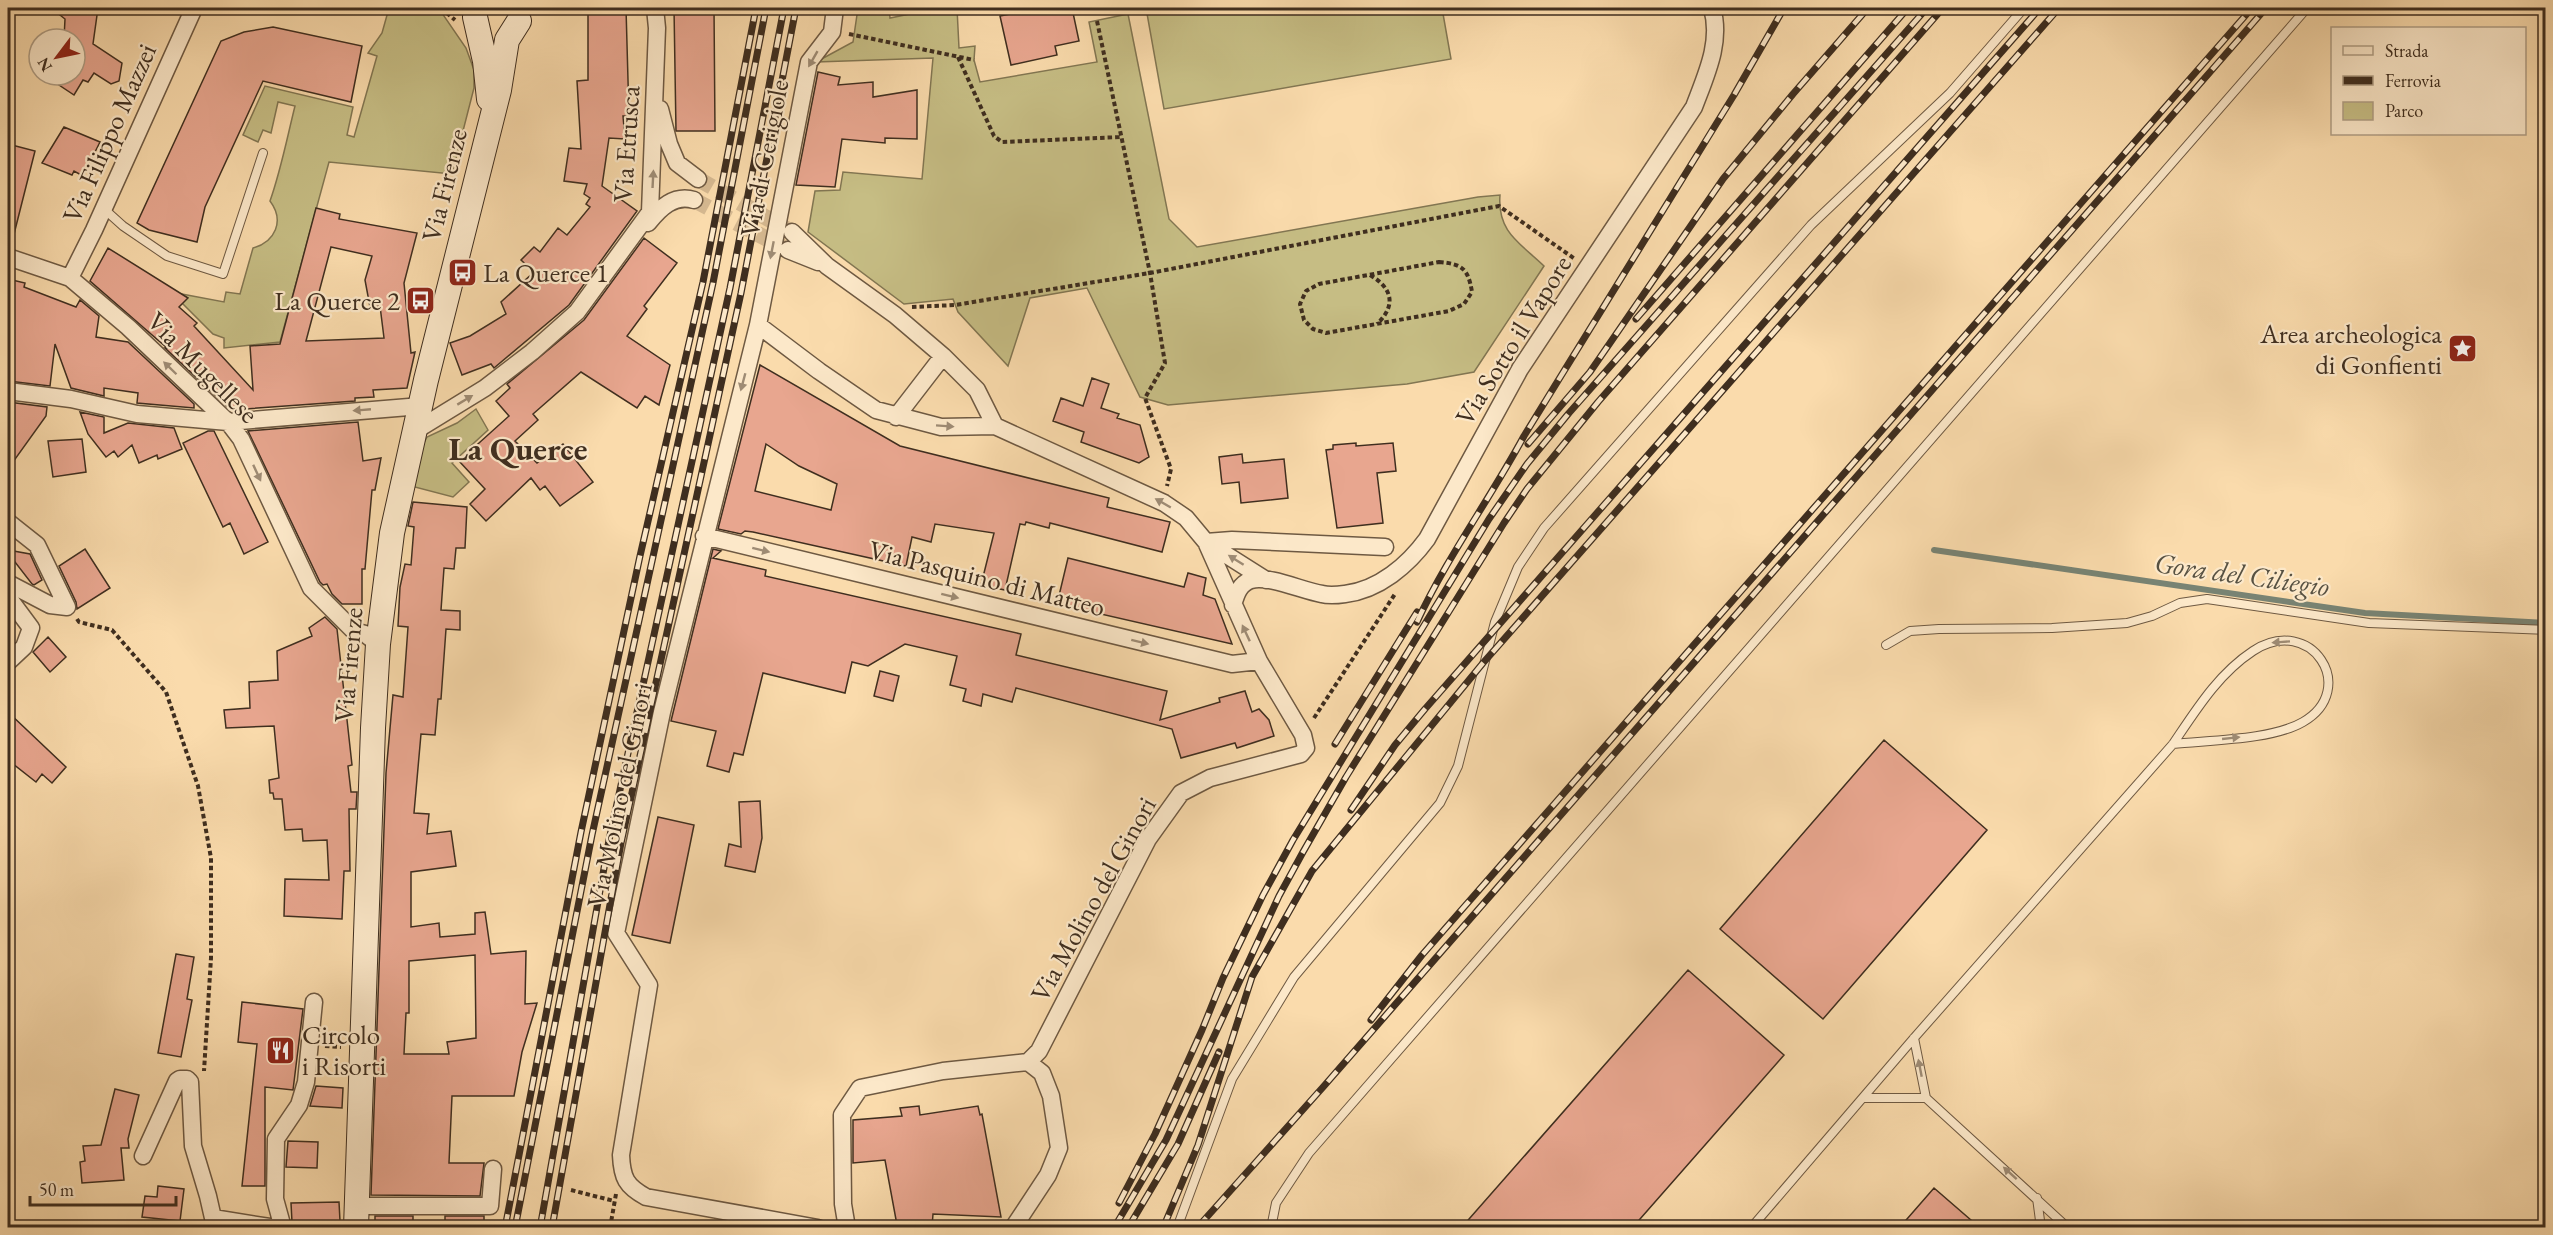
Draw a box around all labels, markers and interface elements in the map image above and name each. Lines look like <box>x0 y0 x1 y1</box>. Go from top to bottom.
north arrow <box>27 27 87 87</box>
legend <box>2331 27 2526 135</box>
street label: Via Filippo Mazzei <box>54 38 164 228</box>
text: Strada <box>2385 39 2429 62</box>
one-way arrow <box>807 51 818 68</box>
text: N <box>32 54 57 76</box>
text: Ferrovia <box>2385 69 2442 92</box>
street label: Via di Cerigiole <box>732 76 796 240</box>
street label: Via Etrusca <box>604 84 648 204</box>
text: Parco <box>2385 99 2423 122</box>
street label: Via Firenze <box>413 125 475 245</box>
one-way arrow <box>648 170 657 189</box>
one-way arrow <box>767 240 776 259</box>
street label: Via Sotto il Vapore <box>1447 249 1579 431</box>
place label: La Querce 1 <box>483 255 609 290</box>
bus stop icon: La Querce 1 <box>446 256 478 288</box>
place label: La Querce 2 <box>274 283 400 318</box>
bus stop icon: La Querce 2 <box>405 284 437 316</box>
street label: Via Mugellese <box>140 304 266 430</box>
place label: Area archeologica di Gonfienti <box>2259 316 2442 382</box>
place icon: Area archeologica di Gonfienti <box>2447 333 2479 365</box>
one-way arrow <box>163 361 177 375</box>
one-way arrow <box>737 373 747 391</box>
one-way arrow <box>457 395 473 406</box>
one-way arrow <box>353 406 372 415</box>
one-way arrow <box>935 422 954 431</box>
district label: La Querce <box>448 427 588 470</box>
one-way arrow <box>252 464 261 481</box>
one-way arrow <box>1155 498 1171 509</box>
street label: Via Pasquino di Matteo <box>865 532 1109 624</box>
water label: Gora del Ciliegio <box>2152 544 2332 604</box>
one-way arrow <box>751 545 770 555</box>
one-way arrow <box>1228 555 1244 566</box>
one-way arrow <box>941 591 959 601</box>
street label: Via Firenze <box>326 606 370 724</box>
one-way arrow <box>1241 625 1250 642</box>
one-way arrow <box>1130 637 1149 647</box>
one-way arrow <box>2272 637 2291 647</box>
street label: Via Molino del Ginori <box>578 679 660 911</box>
one-way arrow <box>2222 733 2241 742</box>
street label: Via Molino del Ginori <box>1022 790 1164 1008</box>
place label: Circolo i Risorti <box>302 1017 386 1083</box>
restaurant icon: Circolo i Risorti <box>265 1034 297 1066</box>
one-way arrow <box>1915 1059 1924 1078</box>
one-way arrow <box>2002 1166 2017 1180</box>
scale bar <box>30 1169 176 1207</box>
text: 50 m <box>39 1178 74 1201</box>

